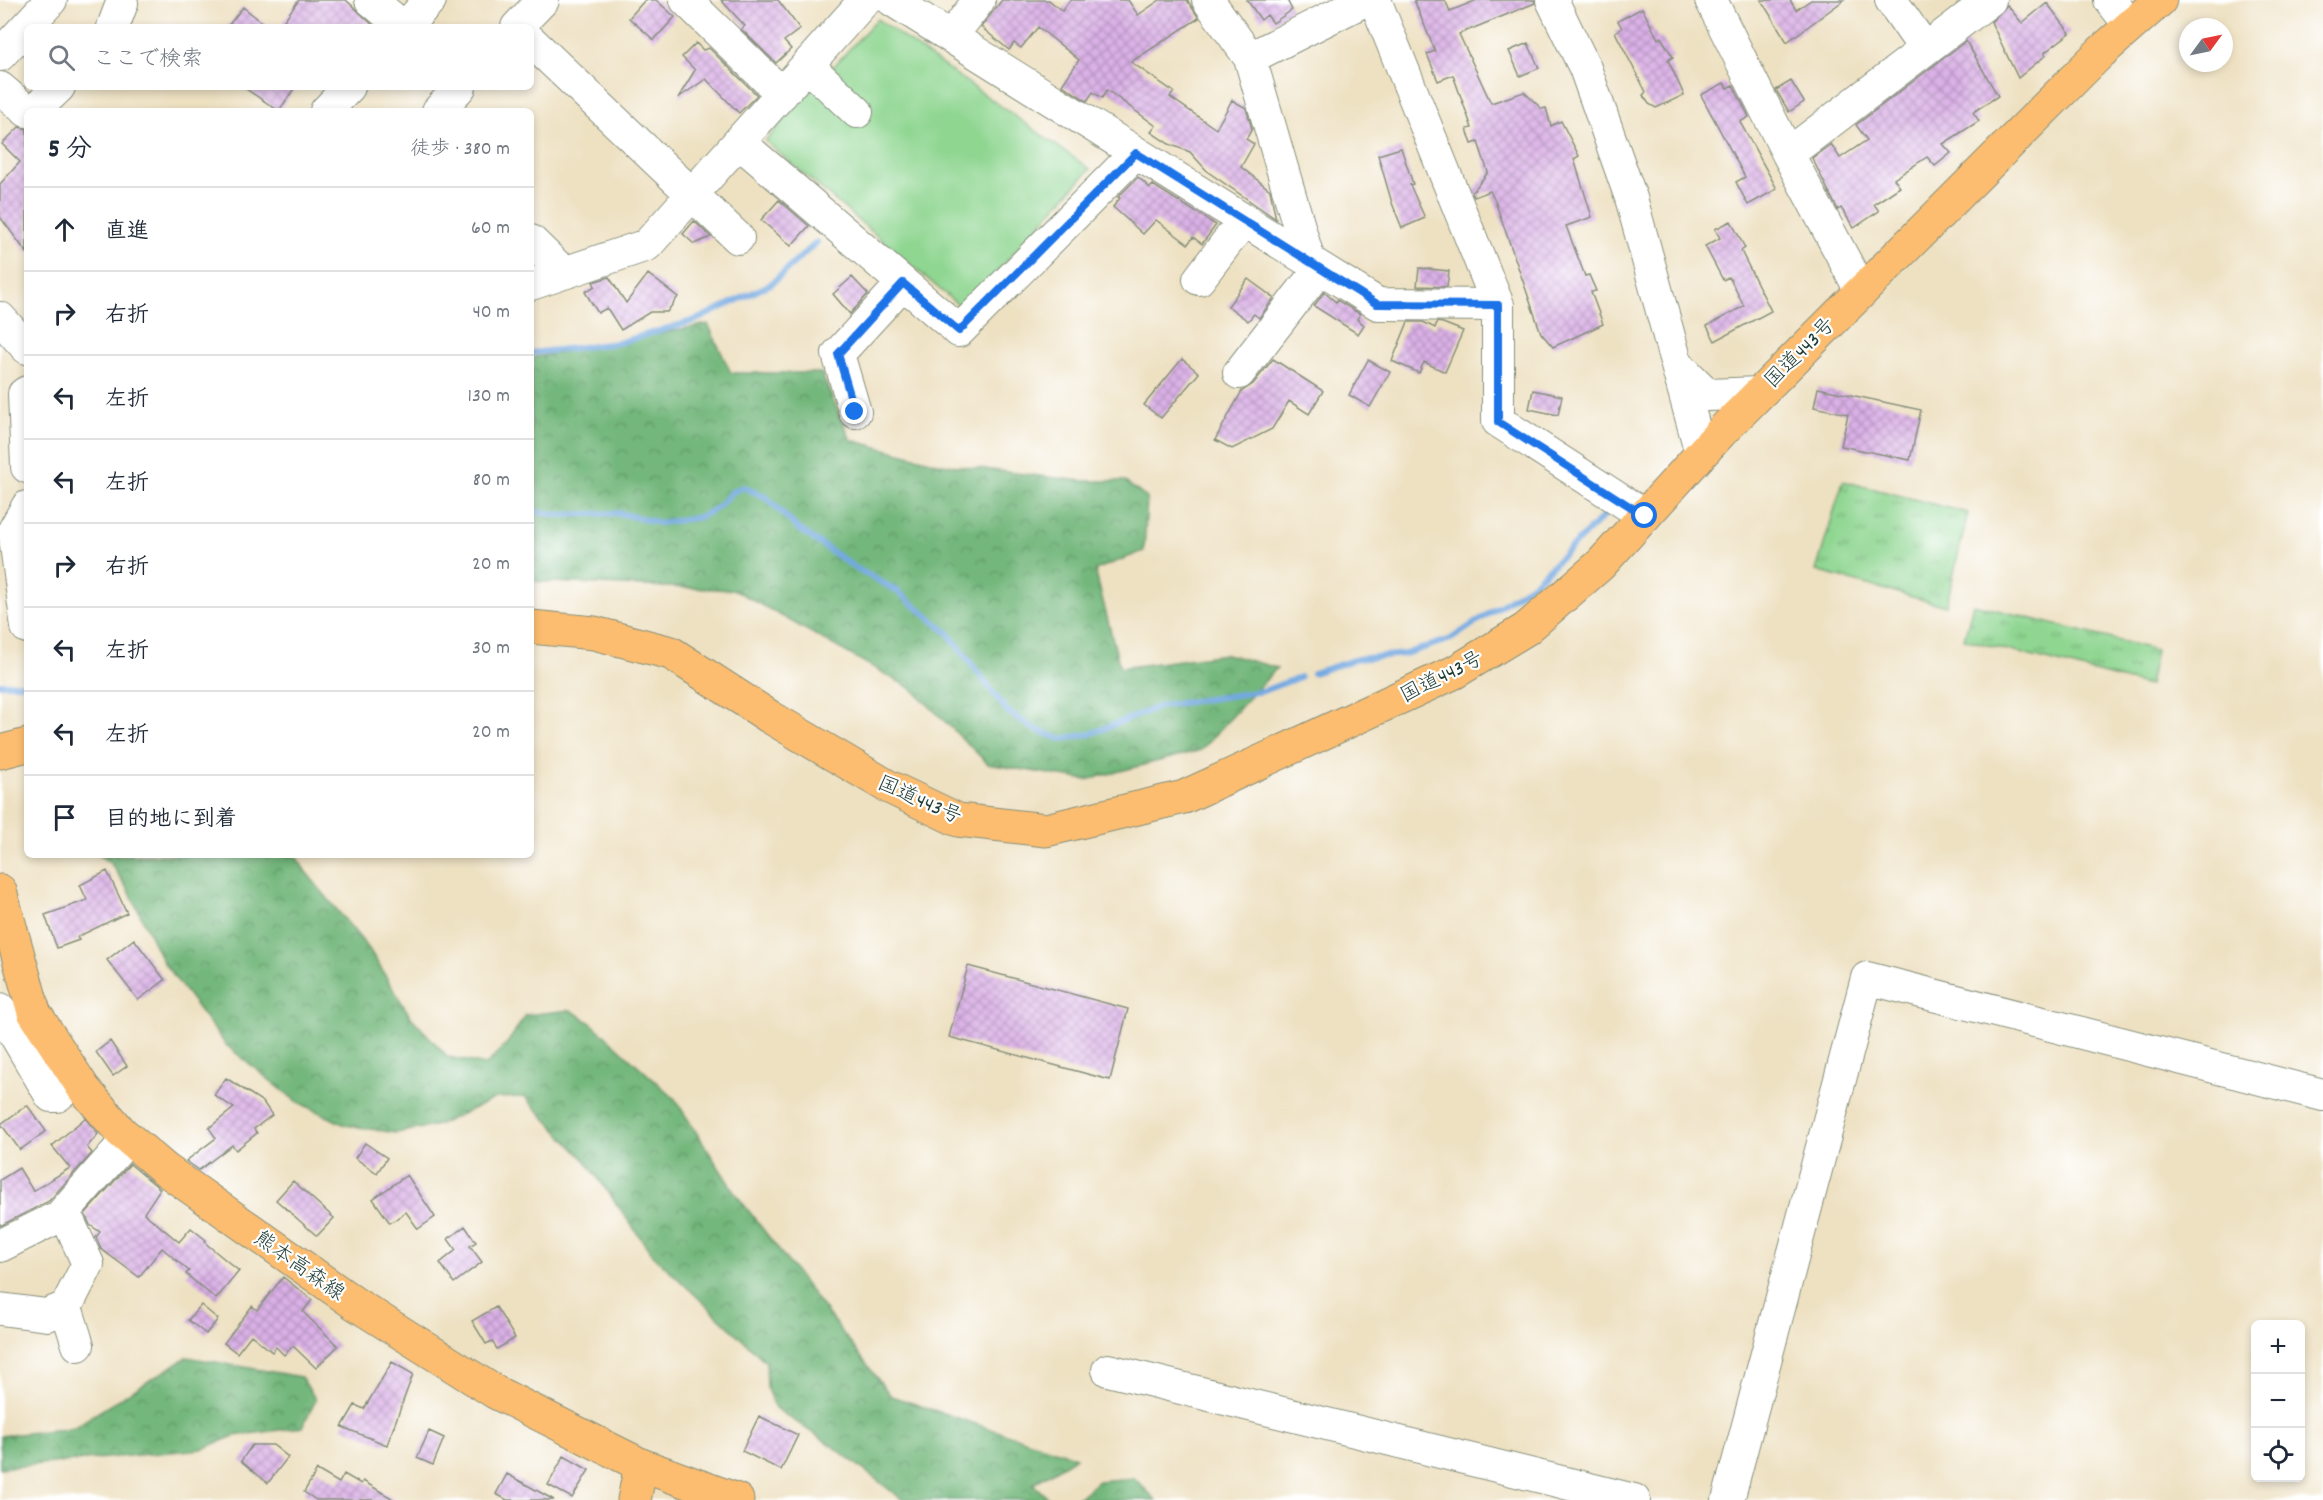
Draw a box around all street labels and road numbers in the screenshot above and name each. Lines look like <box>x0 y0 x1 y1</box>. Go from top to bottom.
street label: 国道443号 <box>1759 312 1843 396</box>
street label: 国道443号 <box>1396 645 1489 712</box>
street label: 国道443号 <box>872 770 966 834</box>
street label: 熊本高森線 <box>247 1225 350 1310</box>

